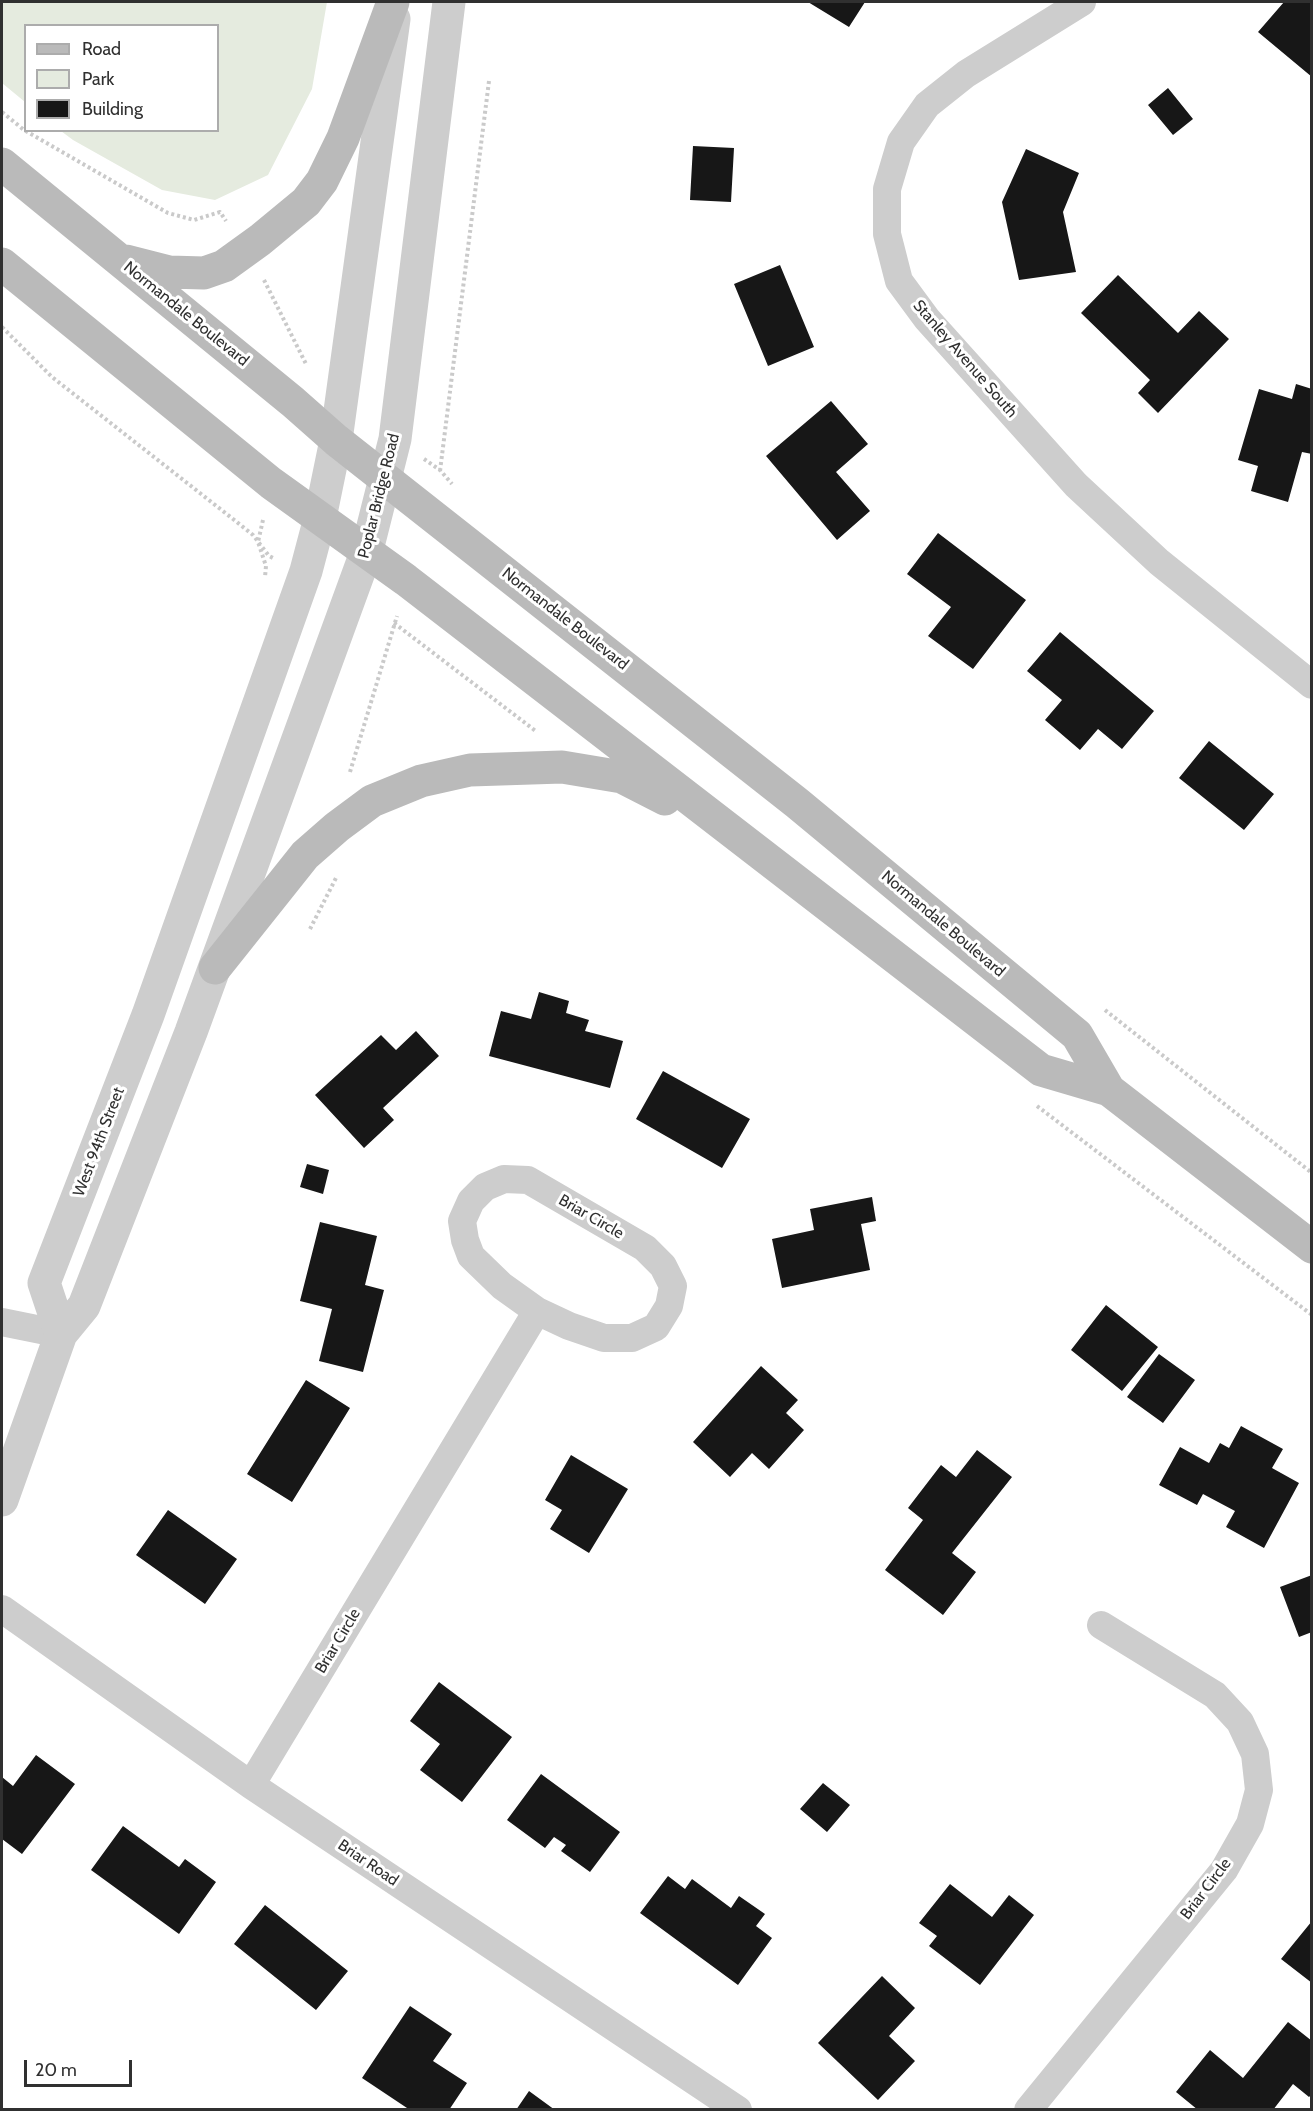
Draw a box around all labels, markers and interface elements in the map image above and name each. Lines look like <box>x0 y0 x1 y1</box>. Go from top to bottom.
legend <box>24 24 219 132</box>
text: Road <box>82 38 121 60</box>
text: Park <box>82 68 114 90</box>
text: Building <box>82 98 143 120</box>
street label: Normandale Boulevard <box>120 258 252 370</box>
street label: Stanley Avenue South <box>909 296 1021 422</box>
street label: Poplar Bridge Road <box>354 432 404 560</box>
street label: Normandale Boulevard <box>498 564 632 674</box>
street label: Normandale Boulevard <box>877 867 1009 981</box>
street label: West 94th Street <box>69 1085 129 1199</box>
street label: Briar Circle <box>555 1191 627 1243</box>
street label: Briar Circle <box>311 1605 365 1677</box>
street label: Briar Road <box>334 1836 402 1890</box>
street label: Briar Circle <box>1177 1854 1235 1924</box>
scale bar <box>27 2048 135 2086</box>
text: 20 m <box>35 2059 77 2081</box>

